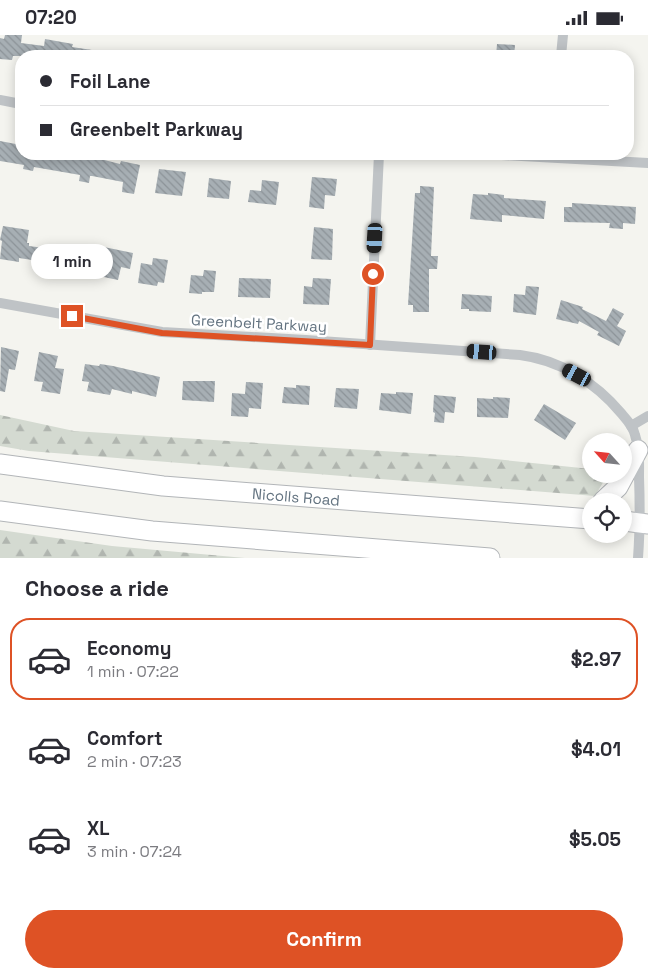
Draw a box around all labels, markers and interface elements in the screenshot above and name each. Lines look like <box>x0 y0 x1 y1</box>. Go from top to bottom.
text: 07:20 <box>25 5 77 30</box>
text: Foil Lane <box>70 69 151 94</box>
text: Greenbelt Parkway <box>70 117 243 142</box>
car <box>366 223 383 253</box>
callout: 1 min <box>31 243 113 279</box>
text: 1 min <box>52 251 92 272</box>
route start <box>362 263 384 285</box>
route end <box>61 305 83 327</box>
street label: Greenbelt Parkway <box>191 310 327 336</box>
car <box>466 343 497 361</box>
car <box>560 361 593 389</box>
north arrow <box>582 433 632 483</box>
map controls <box>582 433 632 543</box>
street label: Nicolls Road <box>252 483 341 509</box>
button: locate <box>582 493 632 543</box>
text: Choose a ride <box>25 574 169 602</box>
text: Economy <box>87 636 171 661</box>
icon: car <box>27 637 72 682</box>
text: $2.97 <box>571 647 621 672</box>
text: 1 min · 07:22 <box>87 661 179 682</box>
text: Comfort <box>87 726 163 751</box>
icon: car <box>27 727 72 772</box>
text: $4.01 <box>571 737 621 762</box>
text: 2 min · 07:23 <box>87 751 182 772</box>
text: XL <box>87 816 110 841</box>
icon: car <box>27 817 72 862</box>
text: $5.05 <box>569 827 621 852</box>
text: 3 min · 07:24 <box>87 841 182 862</box>
button: Confirm <box>25 910 623 968</box>

